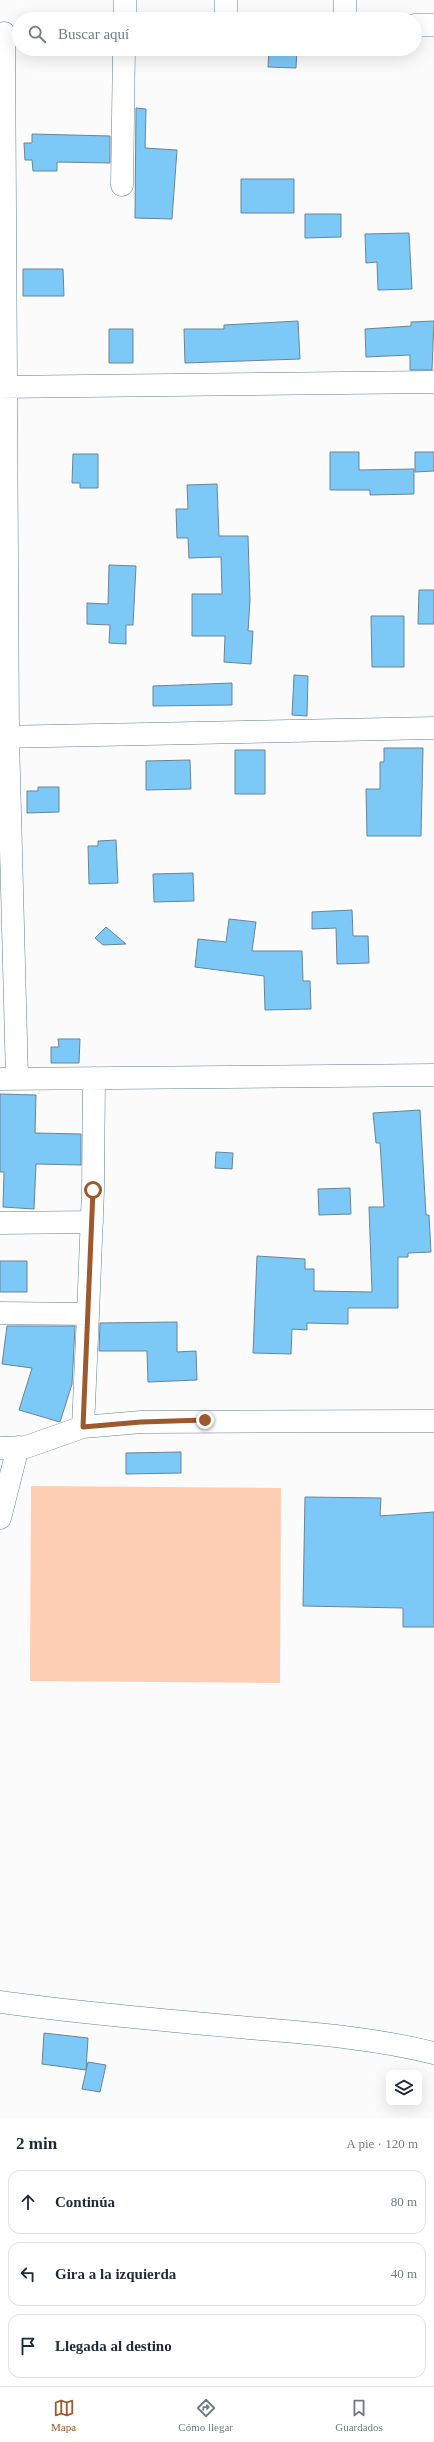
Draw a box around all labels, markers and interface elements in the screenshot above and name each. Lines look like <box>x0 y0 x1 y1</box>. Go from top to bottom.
search box <box>12 12 422 56</box>
icon: search <box>26 23 48 45</box>
text: Buscar aquí <box>58 26 129 42</box>
route start <box>84 1181 102 1199</box>
route end <box>196 1411 214 1429</box>
map controls <box>386 2070 422 2106</box>
button: layers <box>386 2070 422 2106</box>
text: 2 min <box>16 2134 57 2153</box>
text: A pie · 120 m <box>347 2136 418 2151</box>
icon: ahead <box>17 2191 39 2213</box>
text: Continúa <box>55 2194 115 2210</box>
text: 80 m <box>391 2194 417 2209</box>
icon: left <box>17 2263 39 2285</box>
text: Gira a la izquierda <box>55 2266 176 2282</box>
text: 40 m <box>391 2266 417 2281</box>
icon: arrive <box>17 2335 39 2357</box>
text: Llegada al destino <box>55 2338 172 2354</box>
tab: Mapa <box>51 2397 76 2433</box>
tab: Cómo llegar <box>178 2397 233 2433</box>
tab: Guardados <box>335 2397 383 2433</box>

